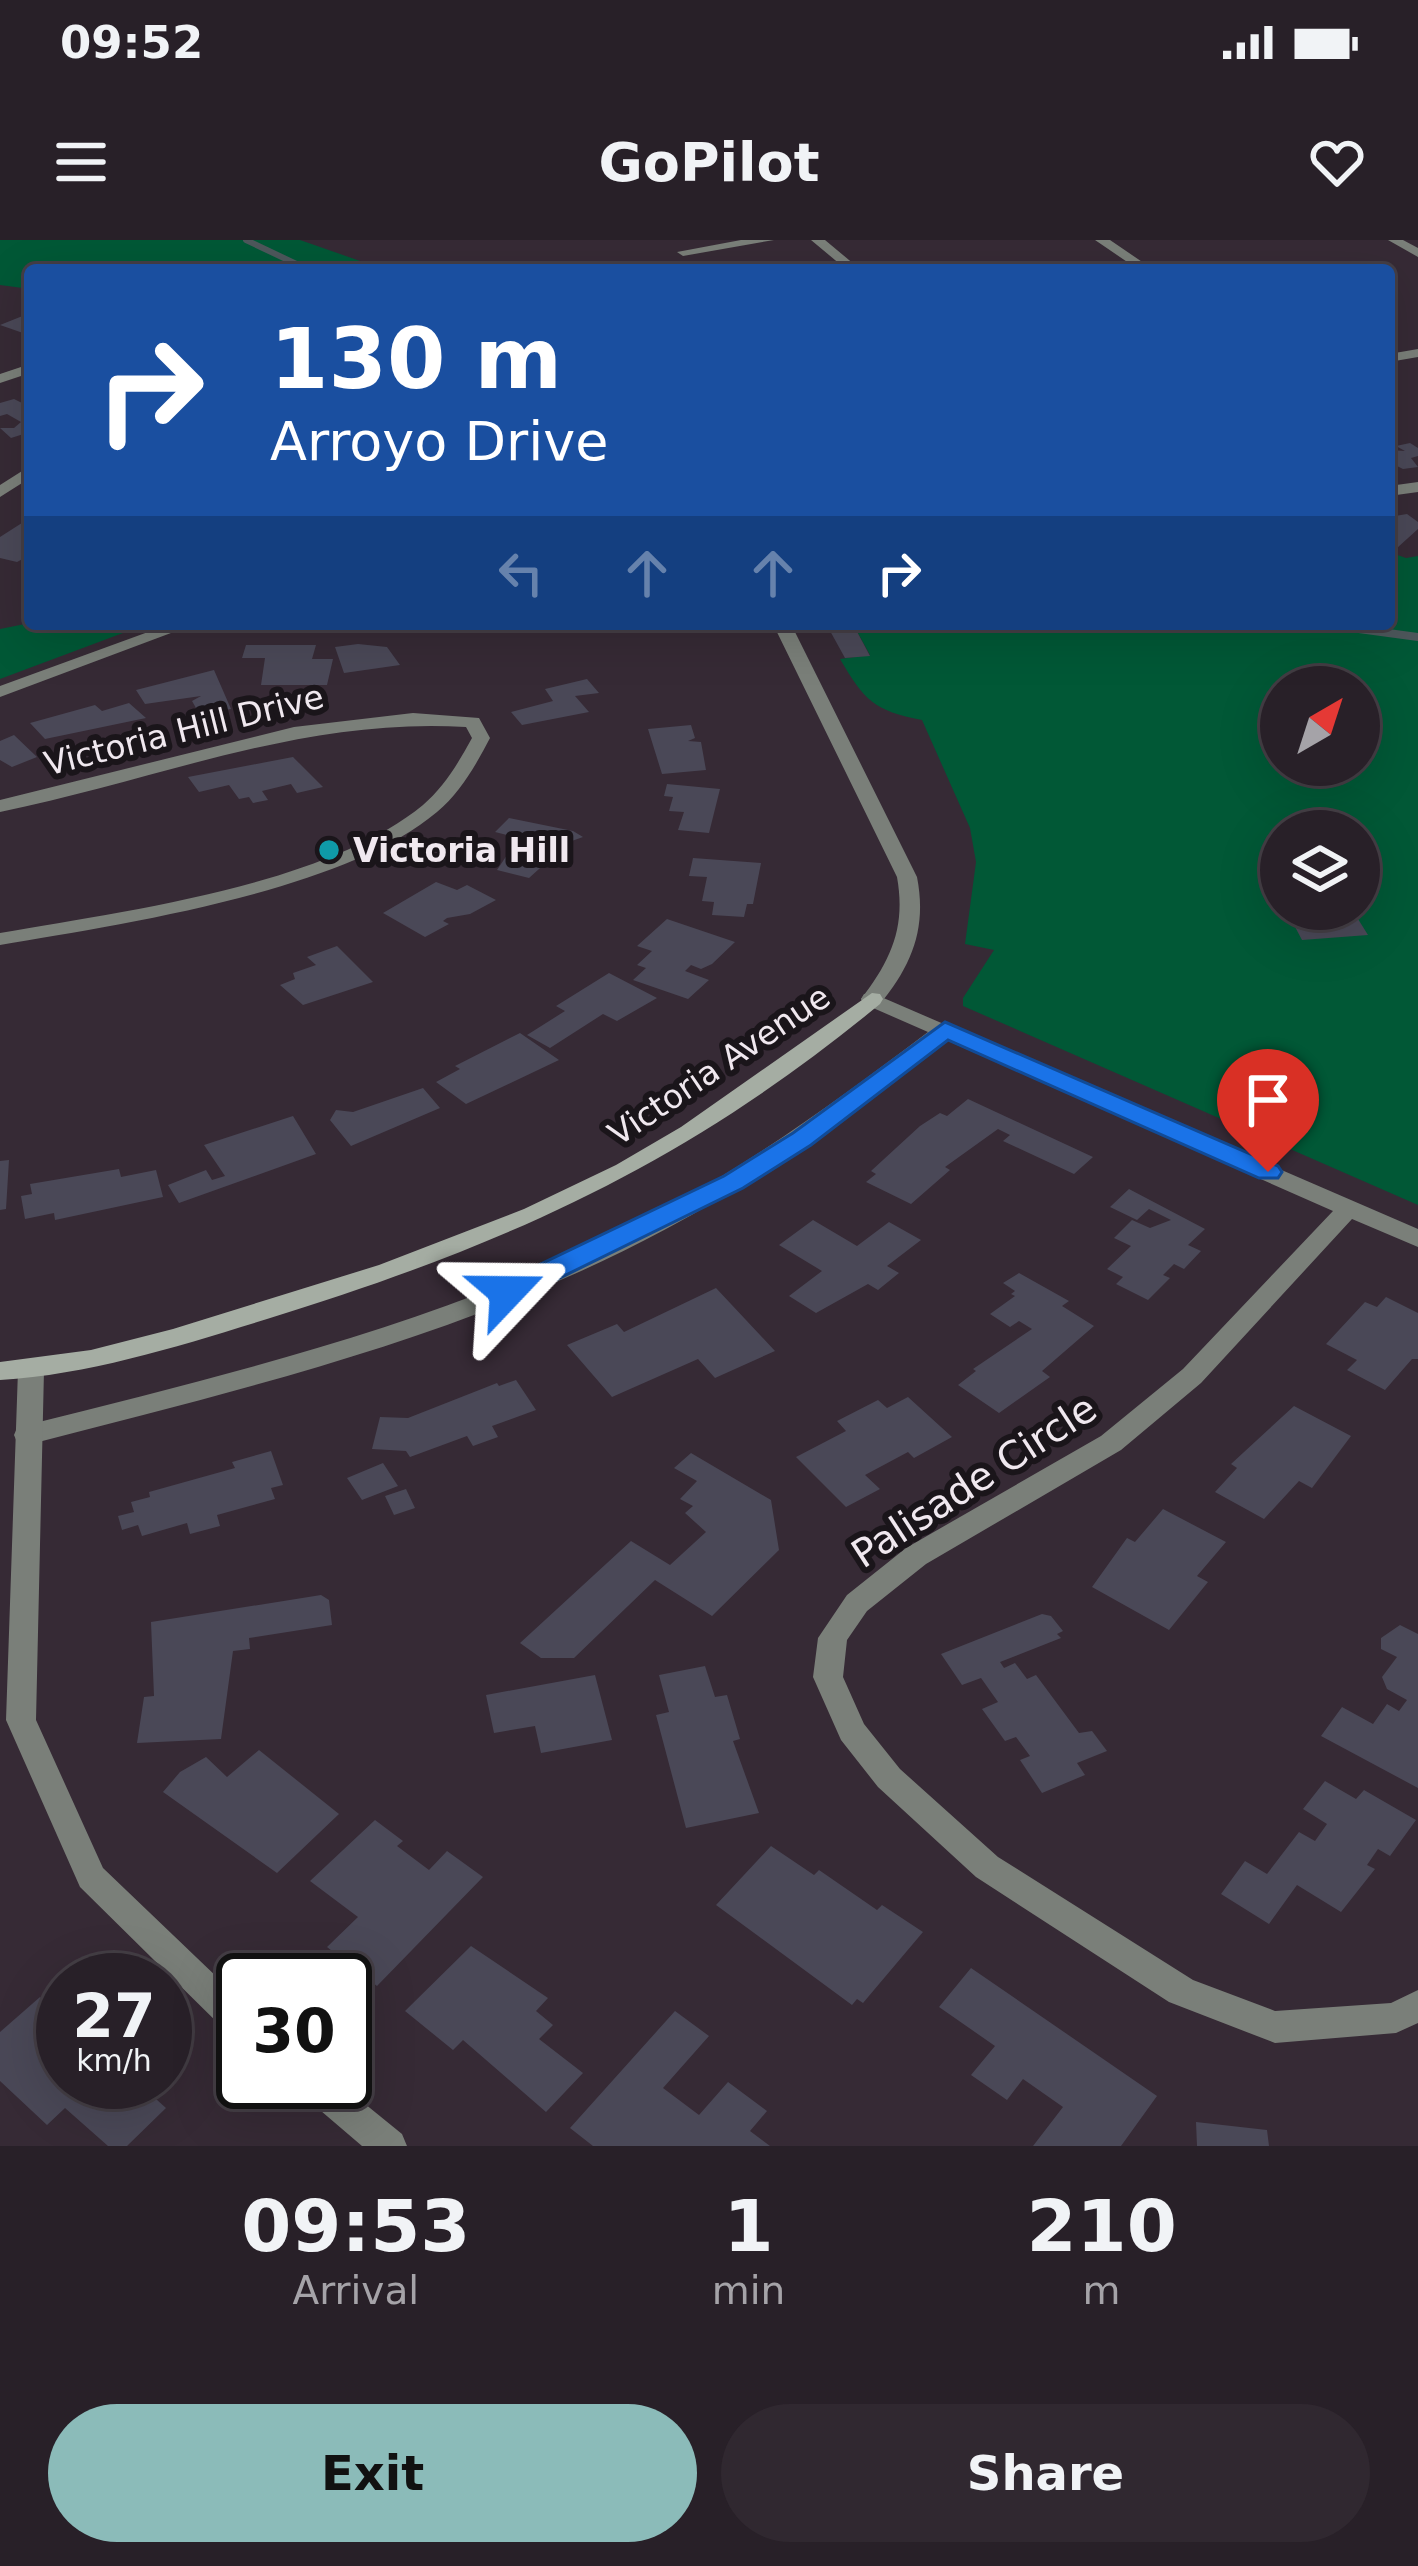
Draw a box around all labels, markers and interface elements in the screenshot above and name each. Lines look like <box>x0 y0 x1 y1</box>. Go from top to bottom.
text: 09:52 <box>60 16 203 69</box>
icon: menu <box>48 129 114 195</box>
icon: heart <box>1304 129 1370 195</box>
text: GoPilot <box>599 131 819 194</box>
text: 130 m <box>270 310 562 408</box>
icon: right <box>72 312 228 468</box>
text: Arroyo Drive <box>270 410 608 473</box>
icon: left <box>488 540 554 606</box>
icon: ahead <box>614 540 680 606</box>
icon: ahead <box>740 540 806 606</box>
icon: right <box>866 540 932 606</box>
north arrow <box>1260 666 1380 786</box>
map controls <box>1260 666 1380 930</box>
street label: Victoria Hill Drive <box>40 676 328 784</box>
button: layers <box>1260 810 1380 930</box>
place label: Victoria Hill <box>353 831 570 870</box>
marker: Victoria Hill <box>316 837 342 863</box>
street label: Victoria Avenue <box>601 977 837 1153</box>
pin <box>1217 1049 1319 1172</box>
icon: arrive <box>1235 1067 1301 1133</box>
position arrow <box>444 1229 570 1355</box>
street label: Palisade Circle <box>843 1385 1105 1577</box>
speed limit sign: 30 <box>216 1953 372 2109</box>
text: 27 <box>72 1981 156 2051</box>
text: km/h <box>76 2043 152 2078</box>
text: 09:53 <box>241 2184 470 2268</box>
text: 1 <box>723 2184 773 2268</box>
text: 210 <box>1026 2184 1177 2268</box>
text: Arrival <box>292 2268 419 2313</box>
text: min <box>712 2268 785 2313</box>
text: m <box>1083 2268 1121 2313</box>
button: Exit <box>48 2404 697 2542</box>
button: Share <box>721 2404 1370 2542</box>

